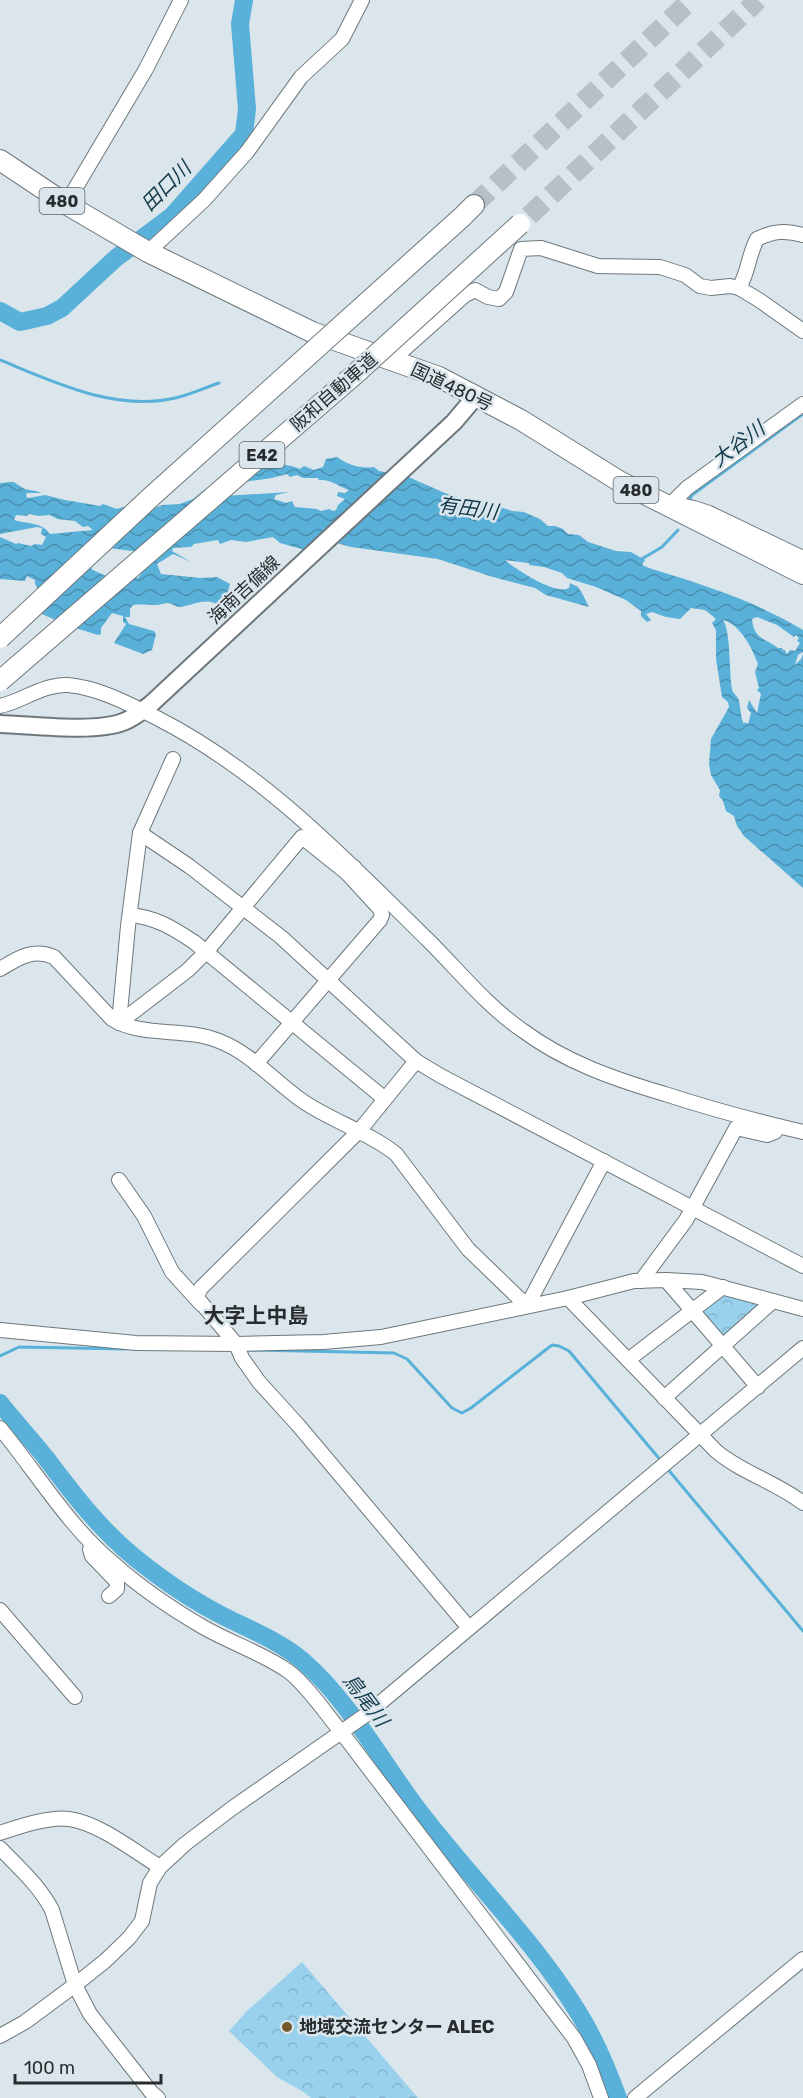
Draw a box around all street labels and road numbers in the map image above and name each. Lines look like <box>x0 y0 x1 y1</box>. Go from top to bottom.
road number: 480 <box>40 188 84 214</box>
street label: 阪和自動車道 <box>286 348 382 436</box>
street label: 国道480号 <box>407 358 497 416</box>
road number: E42 <box>240 442 284 468</box>
road number: 480 <box>614 477 658 503</box>
street label: 海南吉備線 <box>204 551 284 629</box>

